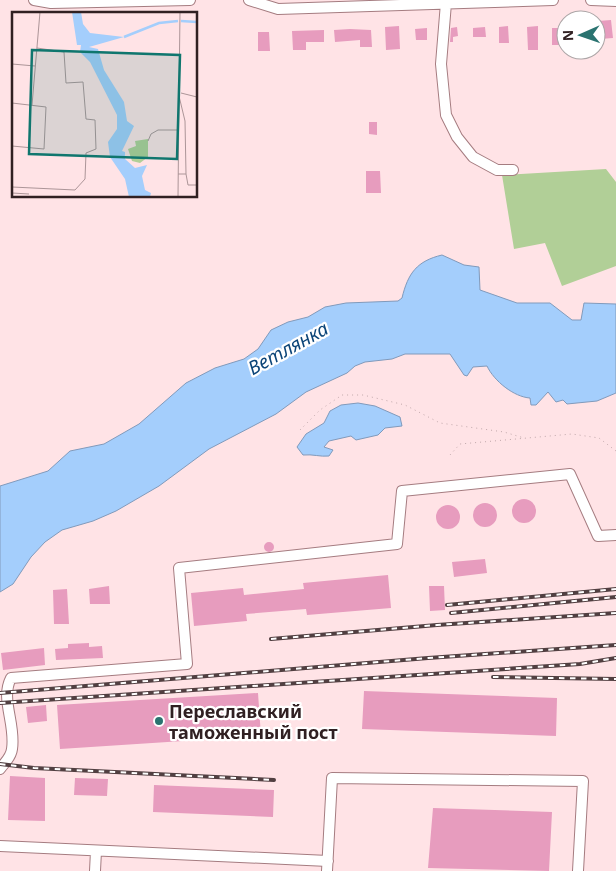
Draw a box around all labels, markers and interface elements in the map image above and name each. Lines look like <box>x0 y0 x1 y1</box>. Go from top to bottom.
north arrow <box>556 10 606 60</box>
inset map <box>12 12 198 198</box>
text: N <box>558 29 577 41</box>
water label: Ветлянка <box>243 315 333 381</box>
place label: Переславский таможенный пост <box>169 699 338 744</box>
marker: Переславский таможенный пост <box>153 715 165 727</box>

